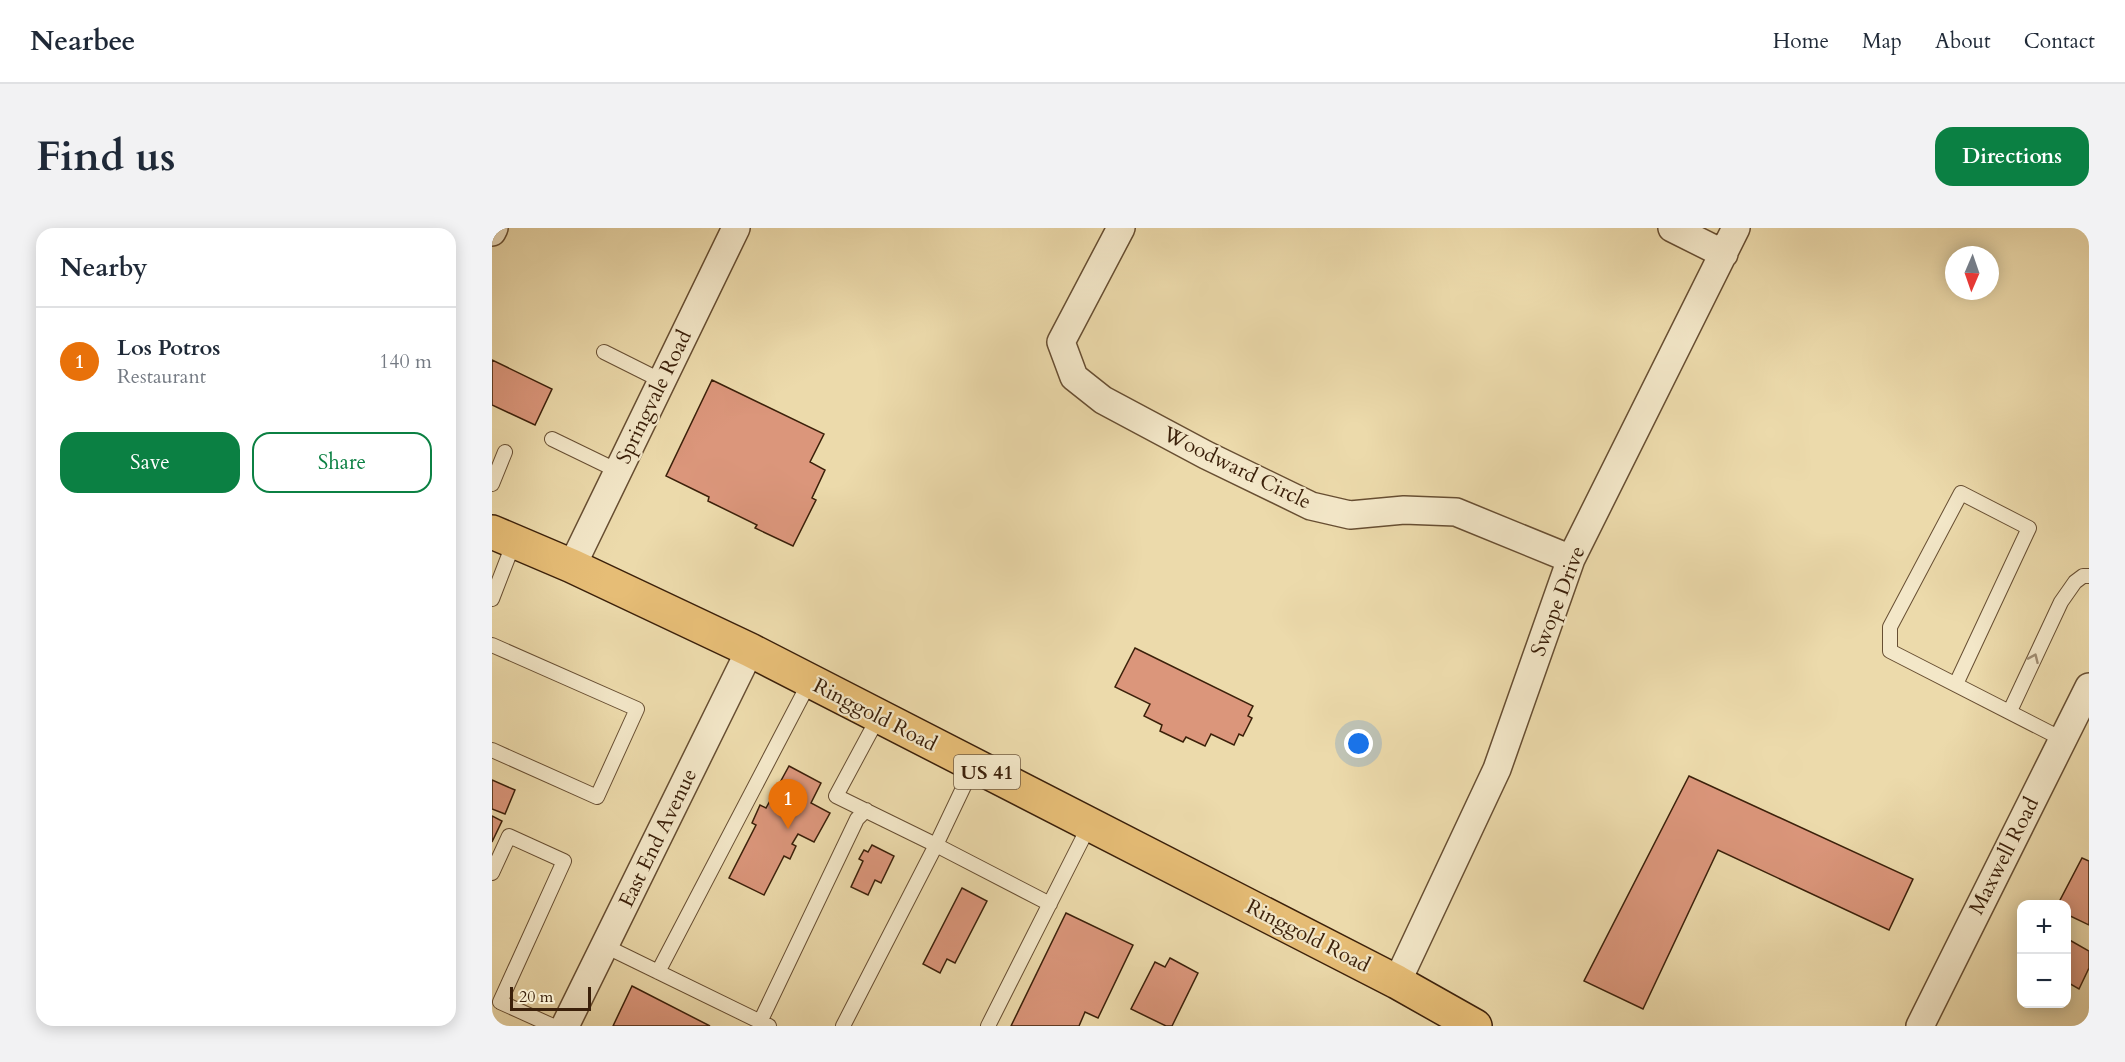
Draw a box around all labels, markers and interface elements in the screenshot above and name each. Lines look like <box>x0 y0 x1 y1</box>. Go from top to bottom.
text: Nearbee <box>30 22 135 60</box>
text: Home <box>1773 27 1829 56</box>
text: Map <box>1862 27 1902 56</box>
text: About <box>1935 27 1991 56</box>
text: Contact <box>2024 27 2095 56</box>
button: Directions <box>1935 127 2089 186</box>
text: Find us <box>36 128 176 185</box>
north arrow <box>1945 246 1999 300</box>
text: Nearby <box>60 250 148 285</box>
street label: Springvale Road <box>609 325 699 469</box>
text: Los Potros <box>117 333 220 363</box>
text: 1 <box>74 348 85 375</box>
text: 140 m <box>379 348 432 375</box>
text: Restaurant <box>117 363 206 390</box>
street label: Woodward Circle <box>1157 419 1316 516</box>
button: Save <box>60 432 240 493</box>
button: Share <box>252 432 432 493</box>
street label: Swope Drive <box>1524 542 1592 660</box>
one-way arrow <box>2027 653 2039 664</box>
street label: Ringgold Road <box>808 671 942 759</box>
your location <box>1344 729 1373 758</box>
road number: US 41 <box>954 755 1020 789</box>
street label: East End Avenue <box>612 764 704 912</box>
pin: 1 <box>768 780 808 829</box>
street label: Maxwell Road <box>1962 792 2046 920</box>
street label: Ringgold Road <box>1241 892 1375 980</box>
map controls <box>2017 900 2071 1008</box>
button: + <box>2017 900 2071 954</box>
button: − <box>2017 954 2071 1008</box>
scale bar <box>510 984 591 1012</box>
text: 20 m <box>519 986 553 1008</box>

